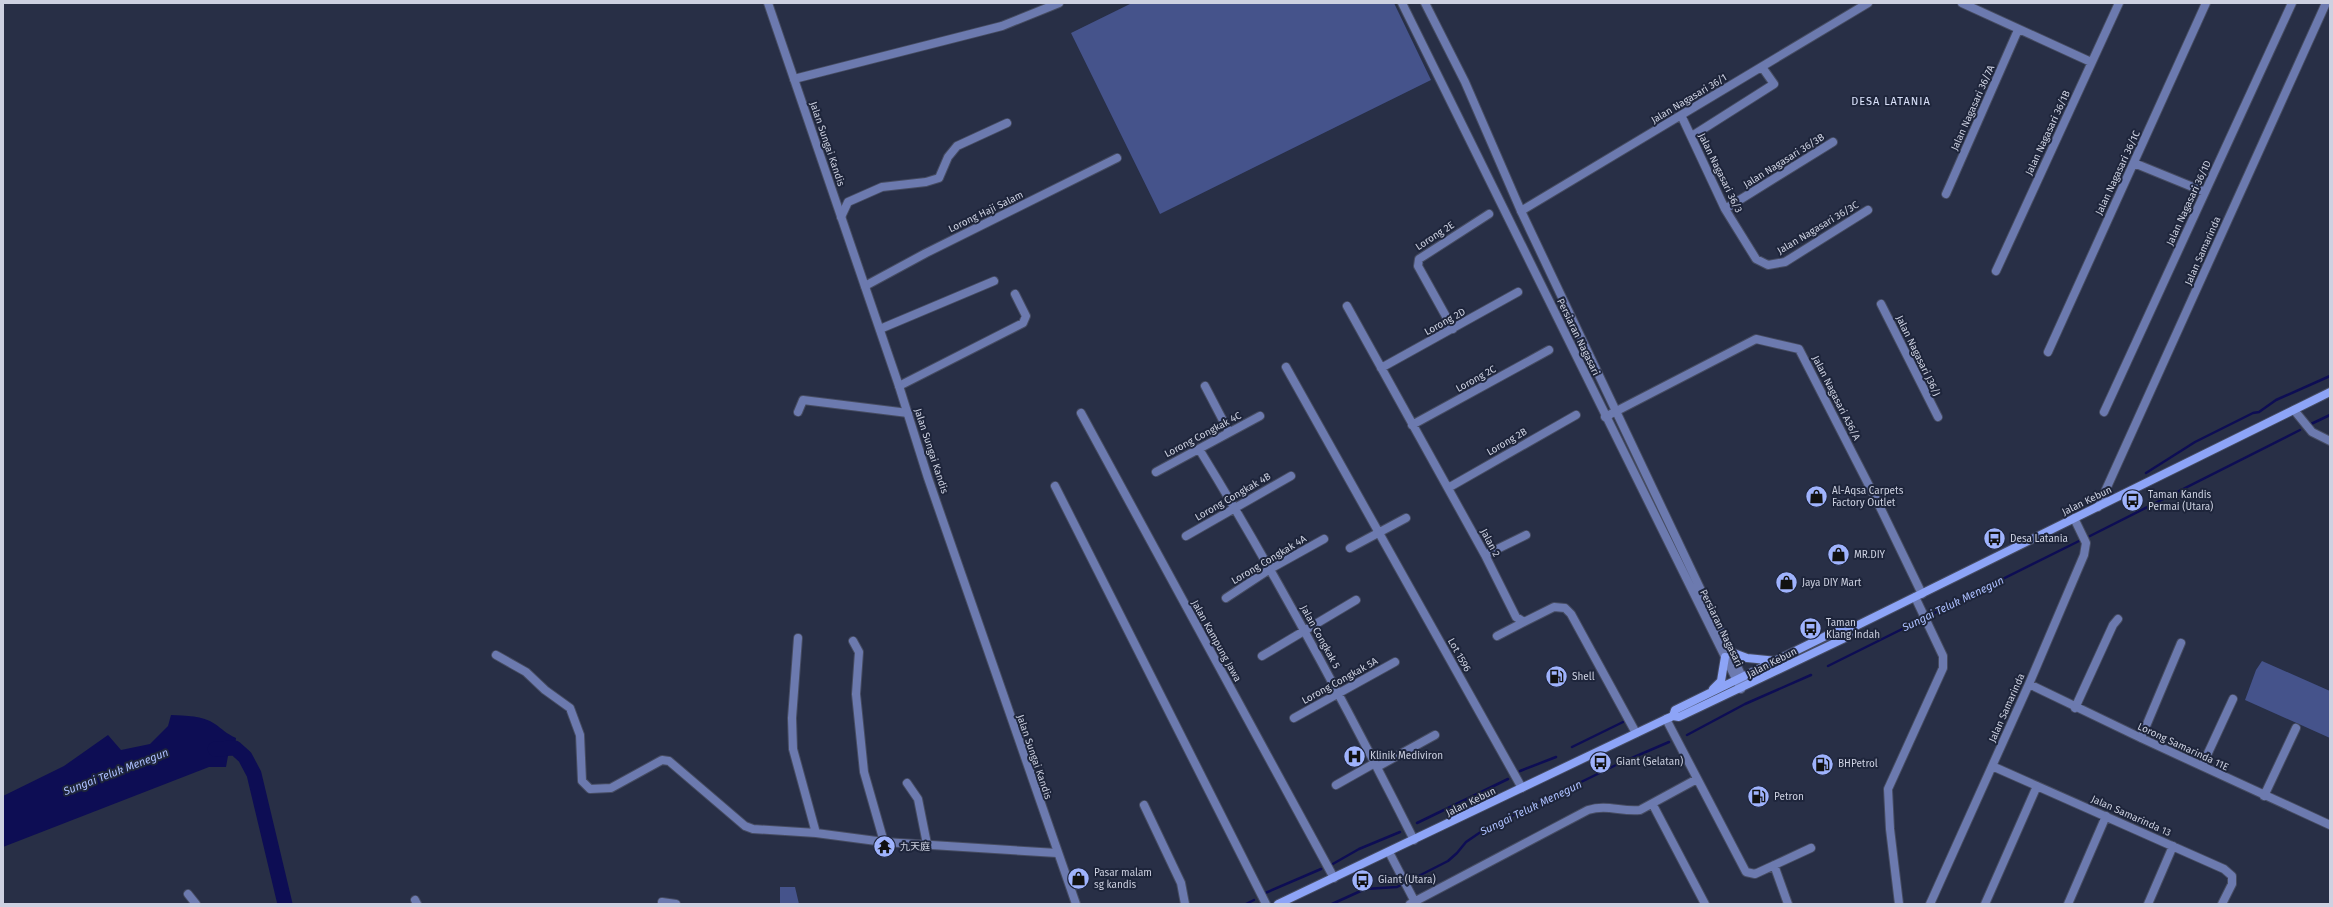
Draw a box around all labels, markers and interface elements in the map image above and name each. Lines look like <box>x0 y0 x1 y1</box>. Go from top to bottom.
street label: Jalan Nagasari 36/7A <box>1949 63 1997 153</box>
street label: Jalan Nagasari 36/1 <box>1649 72 1729 126</box>
street label: Jalan Nagasari 36/1B <box>2023 89 2073 177</box>
district label: DESA LATANIA <box>1851 95 1931 108</box>
street label: Jalan Sungai Kandis <box>807 100 847 188</box>
street label: Jalan Nagasari 36/1C <box>2093 129 2143 217</box>
street label: Jalan Nagasari 36/3 <box>1696 131 1744 215</box>
street label: Jalan Nagasari 36/3B <box>1741 131 1827 191</box>
street label: Jalan Nagasari 36/1D <box>2164 159 2214 247</box>
street label: Lorong Haji Salam <box>947 189 1025 235</box>
street label: Jalan Nagasari 36/3C <box>1775 199 1861 257</box>
street label: Jalan Samarinda <box>2182 215 2224 287</box>
street label: Lorong 2E <box>1413 219 1457 253</box>
street label: Persiaran Nagasari <box>1554 296 1602 378</box>
street label: Lorong 2D <box>1422 306 1468 338</box>
street label: Jalan Nagasari J36/J <box>1893 314 1943 398</box>
street label: Jalan Nagasari A36/A <box>1809 354 1863 443</box>
street label: Lorong 2C <box>1454 363 1499 395</box>
street label: Jalan Sungai Kandis <box>912 407 951 495</box>
street label: Lorong Congkak 4C <box>1163 410 1244 460</box>
street label: Lorong 2B <box>1485 426 1529 458</box>
street label: Lorong Congkak 4B <box>1193 470 1273 524</box>
shop icon: Al-Aqsa Carpets Factory Outlet <box>1803 484 1829 510</box>
street label: Jalan Kebun <box>2060 484 2114 518</box>
place label: Al-Aqsa Carpets Factory Outlet <box>1832 485 1904 509</box>
bus stop icon: Taman Kandis Permai (Utara) <box>2120 488 2146 514</box>
place label: Taman Kandis Permai (Utara) <box>2148 489 2213 513</box>
bus stop icon: Desa Latania <box>1981 526 2007 552</box>
street label: Jalan 2 <box>1478 527 1502 559</box>
street label: Lorong Congkak 4A <box>1229 533 1309 587</box>
place label: Desa Latania <box>2010 533 2068 545</box>
shop icon: MR.DIY <box>1825 542 1851 568</box>
place label: MR.DIY <box>1854 549 1886 561</box>
shop icon: Jaya DIY Mart <box>1773 570 1799 596</box>
water label: Sungai Teluk Menegun <box>1899 574 2006 635</box>
place label: Jaya DIY Mart <box>1802 577 1862 589</box>
street label: Persiaran Nagasari <box>1697 587 1745 669</box>
street label: Jalan Kampung Jawa <box>1189 598 1243 684</box>
street label: Jalan Congkak 5 <box>1298 603 1342 671</box>
bus stop icon: Taman Klang Indah <box>1797 616 1823 642</box>
place label: Taman Klang Indah <box>1826 617 1880 641</box>
street label: Lot 1596 <box>1445 636 1473 674</box>
street label: Jalan Kebun <box>1745 645 1799 681</box>
street label: Lorong Congkak 5A <box>1300 655 1380 707</box>
fuel station icon: Shell <box>1544 664 1570 690</box>
place label: Shell <box>1572 671 1595 683</box>
street label: Jalan Samarinda <box>1986 672 2028 744</box>
street label: Jalan Sungai Kandis <box>1014 713 1054 801</box>
street label: Lorong Samarinda 11E <box>2136 721 2230 773</box>
hospital icon: Klinik Mediviron <box>1342 743 1368 769</box>
water label: Sungai Teluk Menegun <box>61 746 170 798</box>
bus stop icon: Giant (Selatan) <box>1588 749 1614 775</box>
place label: Klinik Mediviron <box>1370 750 1443 762</box>
fuel station icon: BHPetrol <box>1810 751 1836 777</box>
place label: Giant (Selatan) <box>1616 755 1683 768</box>
place label: BHPetrol <box>1838 758 1878 770</box>
water label: Sungai Teluk Menegun <box>1477 778 1584 839</box>
fuel station icon: Petron <box>1745 784 1771 810</box>
street label: Jalan Kebun <box>1444 785 1498 819</box>
place label: Petron <box>1774 791 1804 803</box>
street label: Jalan Samarinda 13 <box>2089 793 2173 839</box>
temple icon: 九天庭 <box>871 834 897 860</box>
place label: 九天庭 <box>900 841 930 853</box>
shop icon: Pasar malam sg kandis <box>1066 866 1092 892</box>
place label: Pasar malam sg kandis <box>1094 867 1152 891</box>
bus stop icon: Giant (Utara) <box>1349 867 1375 893</box>
place label: Giant (Utara) <box>1378 873 1436 886</box>

